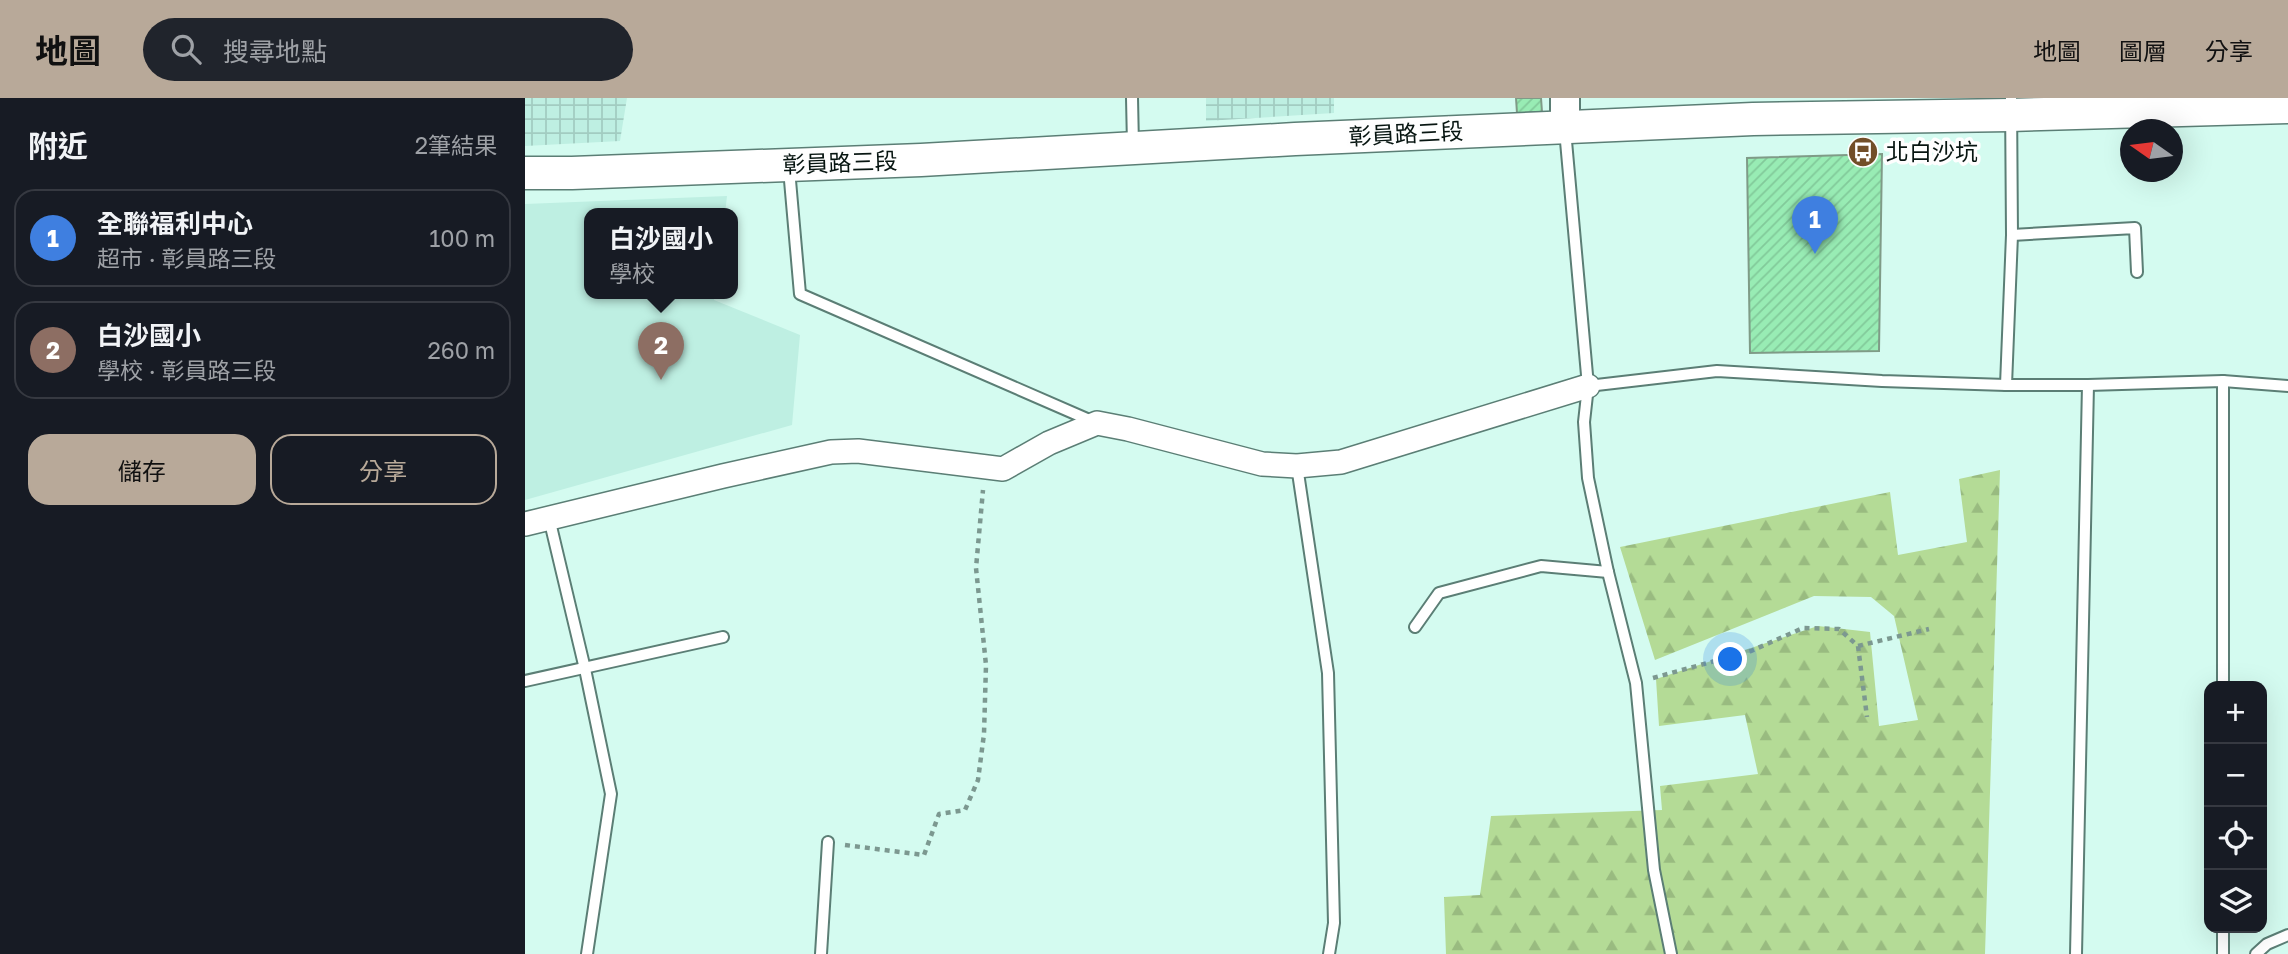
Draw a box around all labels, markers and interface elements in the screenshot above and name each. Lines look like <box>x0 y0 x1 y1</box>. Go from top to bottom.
search box <box>143 18 633 81</box>
icon: search <box>167 30 205 68</box>
text: 地圖 <box>35 31 101 70</box>
text: 搜尋地點 <box>223 36 327 67</box>
text: 地圖 <box>2033 36 2081 65</box>
text: 圖層 <box>2119 36 2167 65</box>
text: 分享 <box>2205 36 2253 65</box>
street label: 彰員路三段 <box>1348 116 1464 150</box>
north arrow <box>2120 119 2183 182</box>
text: 附近 <box>28 128 88 164</box>
text: 2筆結果 <box>415 131 497 159</box>
bus stop icon: 北白沙坑 <box>1846 135 1880 169</box>
place label: 北白沙坑 <box>1886 137 1978 165</box>
street label: 彰員路三段 <box>782 146 898 178</box>
pin: 1 <box>1792 196 1838 254</box>
text: 全聯福利中心 <box>97 208 253 239</box>
popup <box>584 208 738 299</box>
text: 白沙國小 <box>609 223 713 254</box>
text: 1 <box>47 224 59 252</box>
text: 100 m <box>429 224 495 252</box>
text: 超市 · 彰員路三段 <box>97 244 276 272</box>
text: 學校 <box>609 259 655 287</box>
text: 白沙國小 <box>97 320 201 351</box>
pin: 2 <box>638 322 684 380</box>
text: 2 <box>46 336 60 364</box>
text: 260 m <box>427 336 495 364</box>
text: 學校 · 彰員路三段 <box>97 356 276 384</box>
button: 儲存 <box>28 434 256 505</box>
button: 分享 <box>270 434 497 505</box>
your location <box>1713 642 1747 676</box>
map controls <box>2204 681 2267 933</box>
button: + <box>2204 681 2267 744</box>
button: − <box>2204 744 2267 807</box>
button: locate <box>2204 807 2267 870</box>
button: layers <box>2204 870 2267 933</box>

